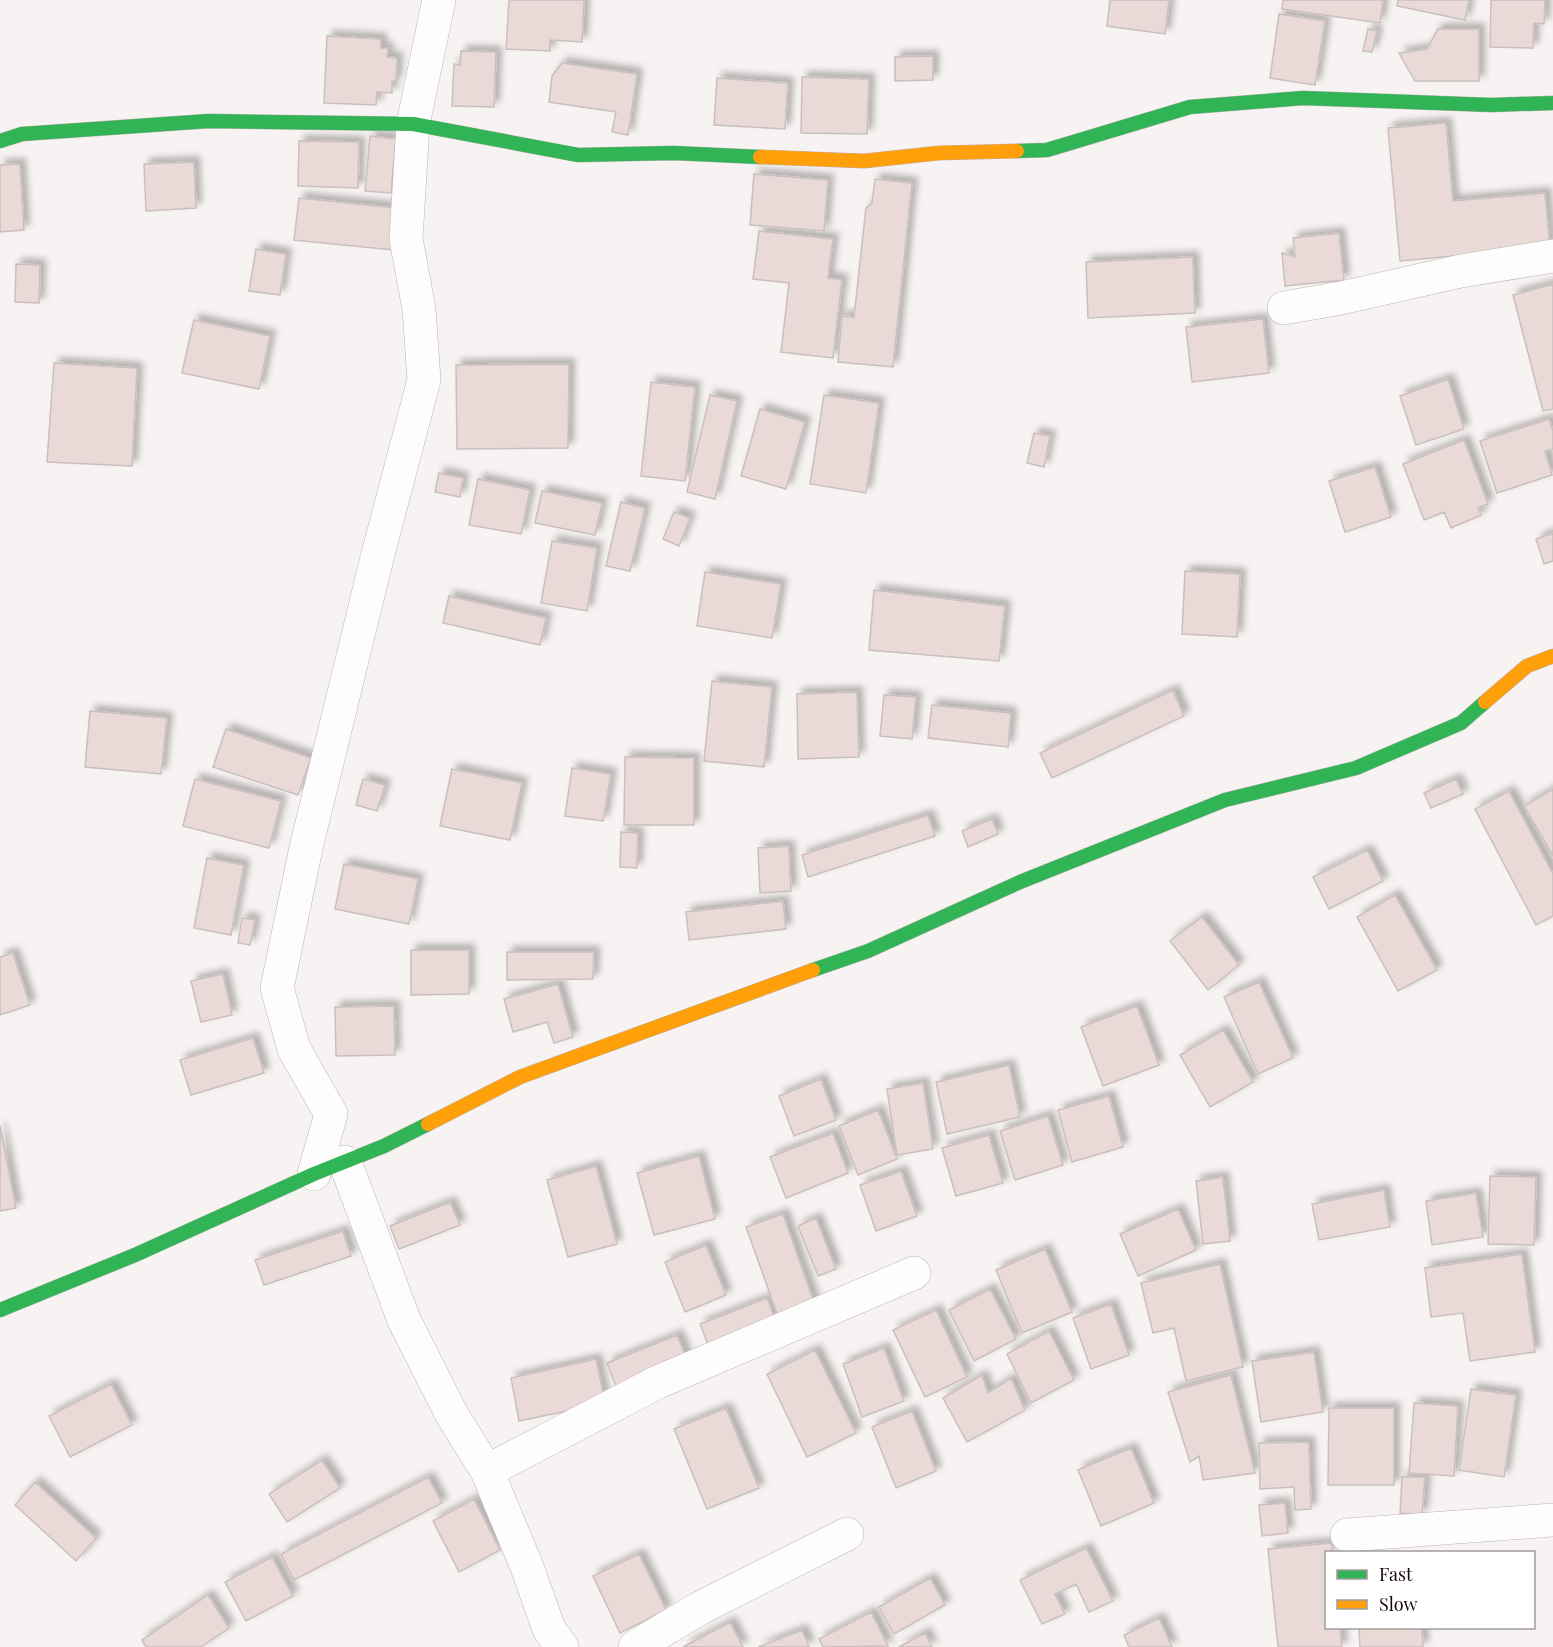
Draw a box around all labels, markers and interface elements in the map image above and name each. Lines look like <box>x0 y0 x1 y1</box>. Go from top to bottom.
legend <box>1325 1551 1535 1629</box>
text: Fast <box>1379 1562 1413 1586</box>
text: Slow <box>1379 1592 1417 1616</box>

